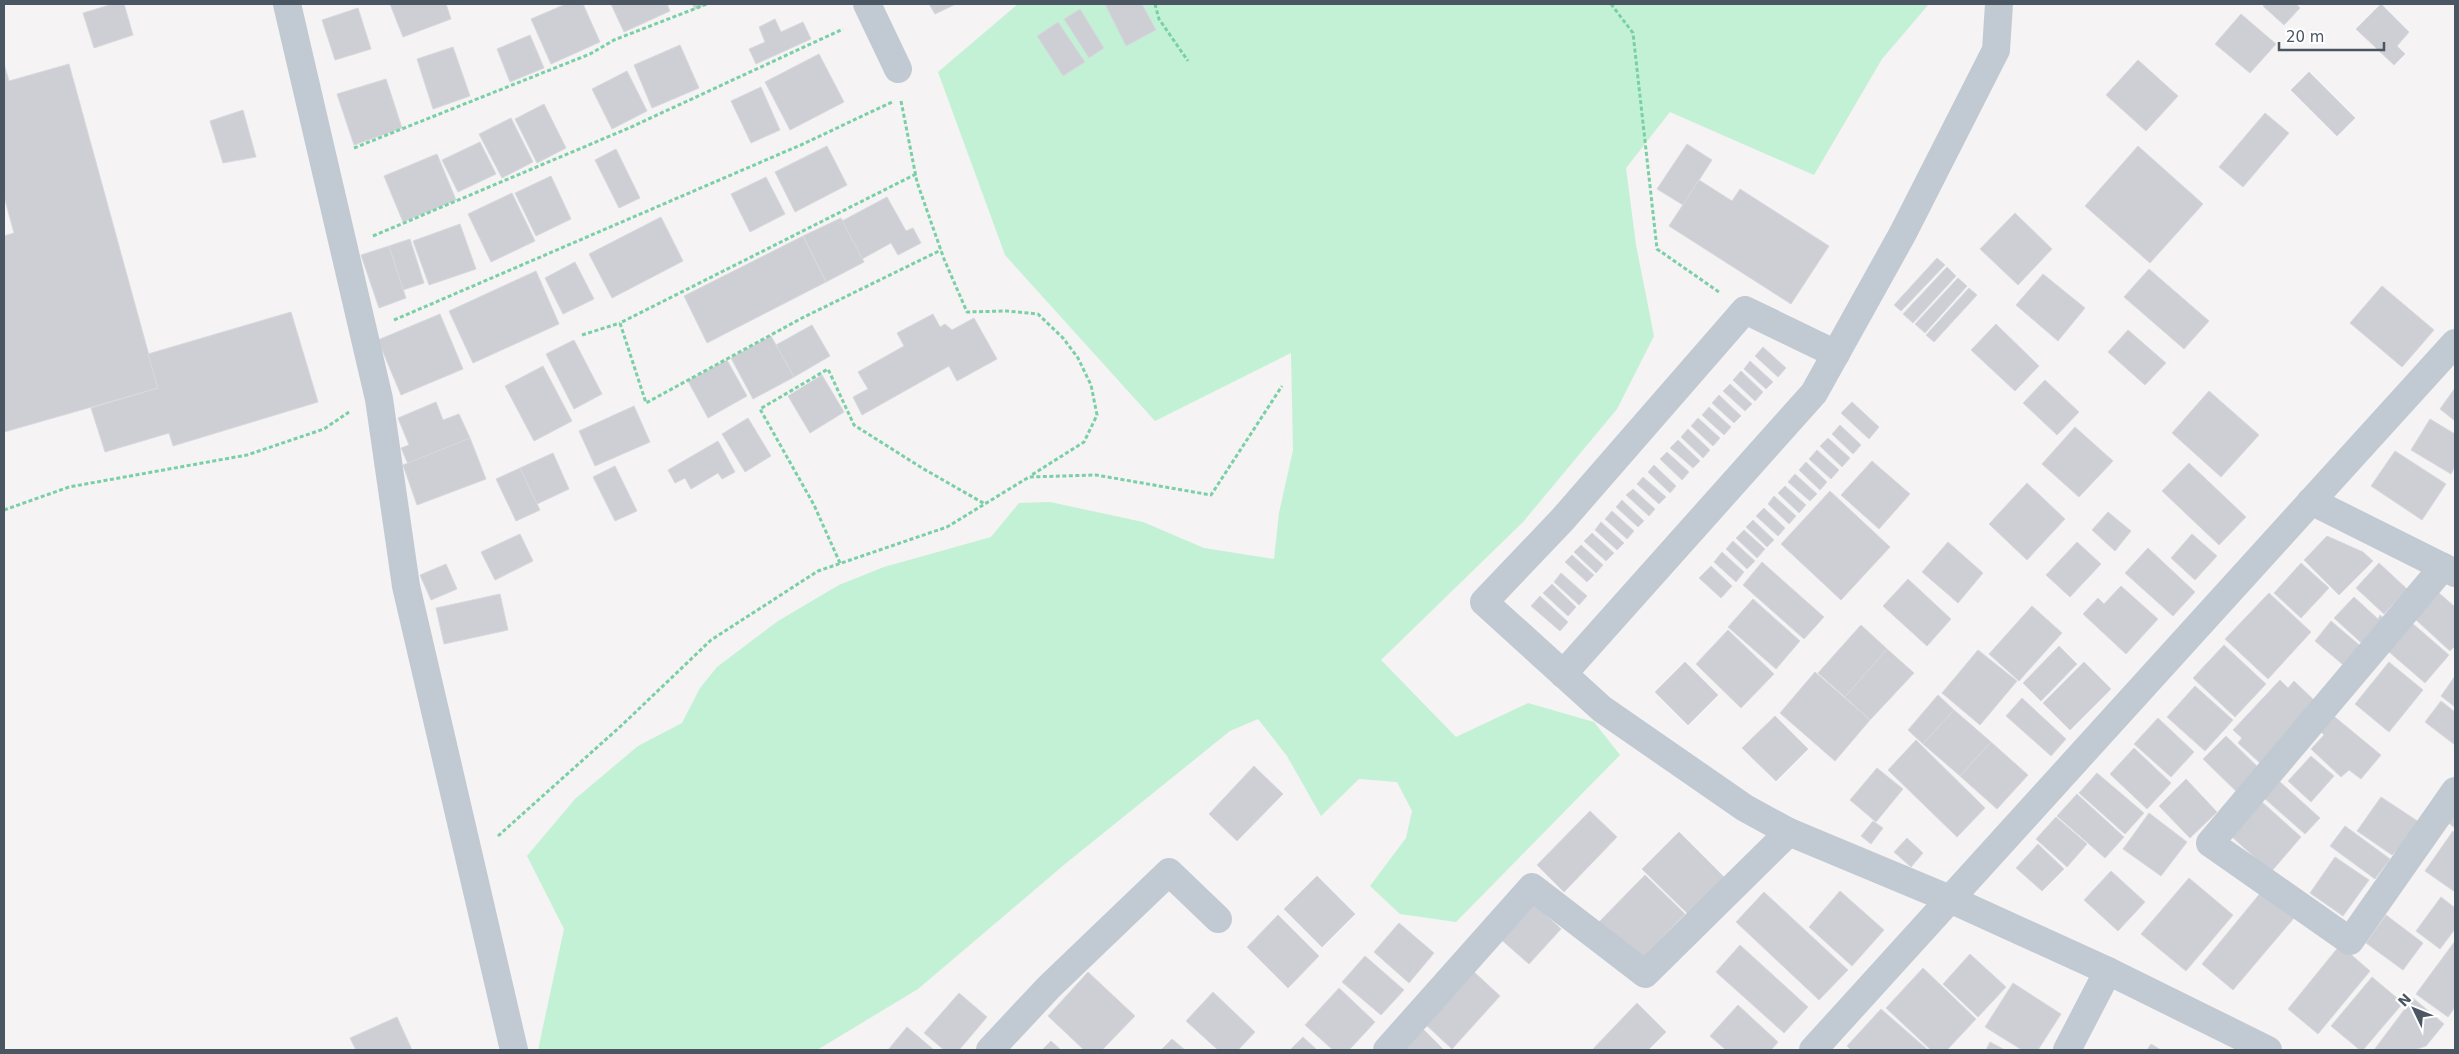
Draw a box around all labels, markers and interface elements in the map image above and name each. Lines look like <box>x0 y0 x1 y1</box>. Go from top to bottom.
scale bar <box>2279 20 2384 52</box>
text: 20 m <box>2286 28 2324 46</box>
north arrow <box>2389 984 2439 1034</box>
text: N <box>2395 990 2414 1010</box>

